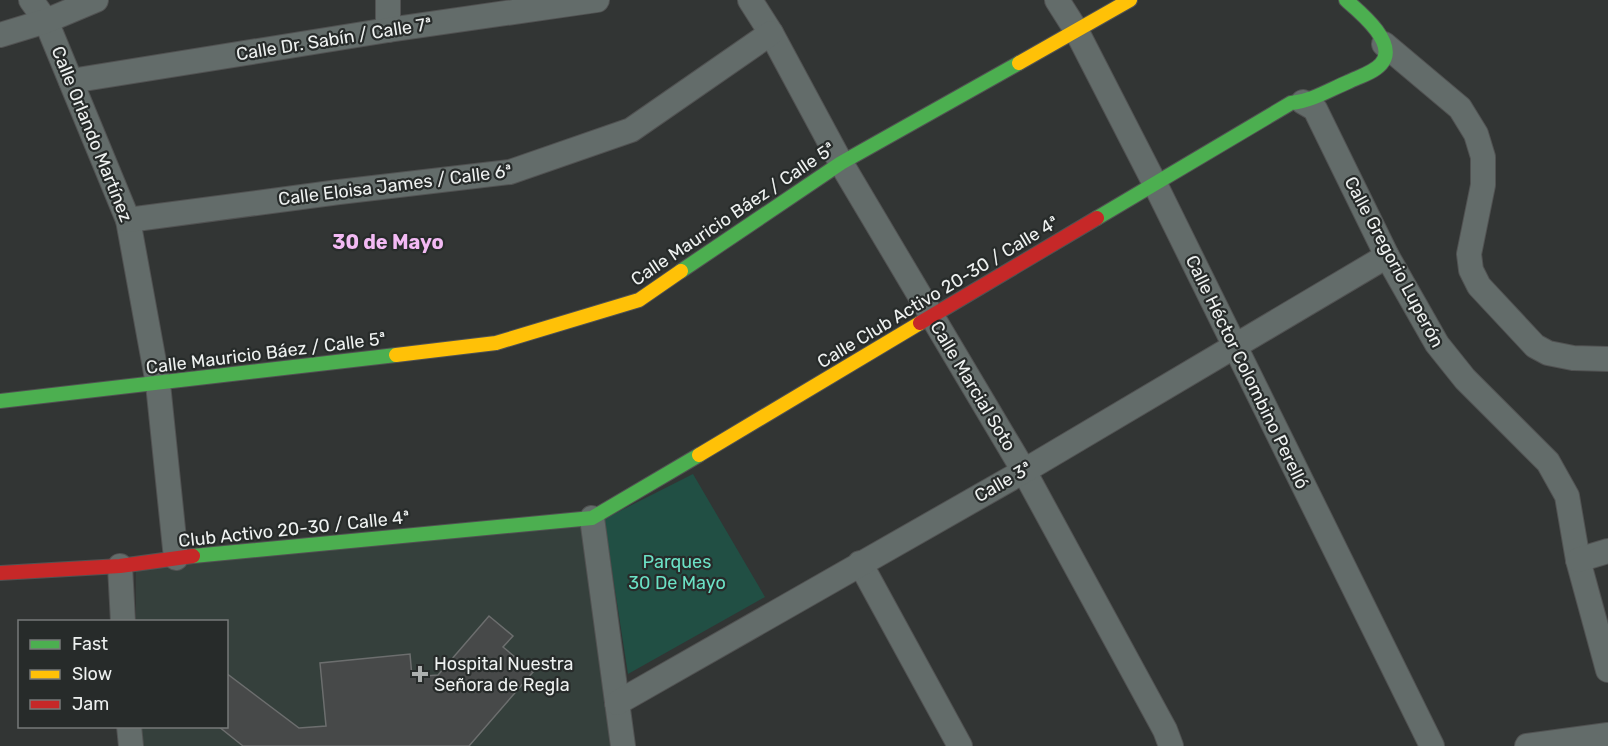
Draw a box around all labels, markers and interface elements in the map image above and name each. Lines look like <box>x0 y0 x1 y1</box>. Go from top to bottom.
street label: Calle Dr. Sabín / Calle 7ª <box>235 13 433 65</box>
street label: Calle Orlando Martínez <box>47 43 137 225</box>
street label: Calle Mauricio Báez / Calle 5ª <box>627 137 839 291</box>
street label: Calle Eloisa James / Calle 6ª <box>277 160 513 210</box>
street label: Calle Gregorio Luperón <box>1340 173 1448 351</box>
street label: Calle Club Activo 20-30 / Calle 4ª <box>813 211 1063 373</box>
district label: 30 de Mayo <box>332 230 444 254</box>
street label: Calle Héctor Colombino Perelló <box>1181 252 1313 492</box>
street label: Calle Marcial Soto <box>925 317 1021 455</box>
street label: Calle Mauricio Báez / Calle 5ª <box>145 327 387 379</box>
street label: Calle 3ª <box>970 457 1036 507</box>
street label: Club Activo 20-30 / Calle 4ª <box>177 506 411 552</box>
park label: Parques 30 De Mayo <box>628 551 726 594</box>
legend <box>18 620 228 728</box>
text: Fast <box>72 633 108 655</box>
place label: Hospital Nuestra Señora de Regla <box>434 653 573 696</box>
text: Slow <box>72 663 112 685</box>
marker: Hospital Nuestra Señora de Regla <box>411 665 429 683</box>
text: Jam <box>72 693 109 715</box>

